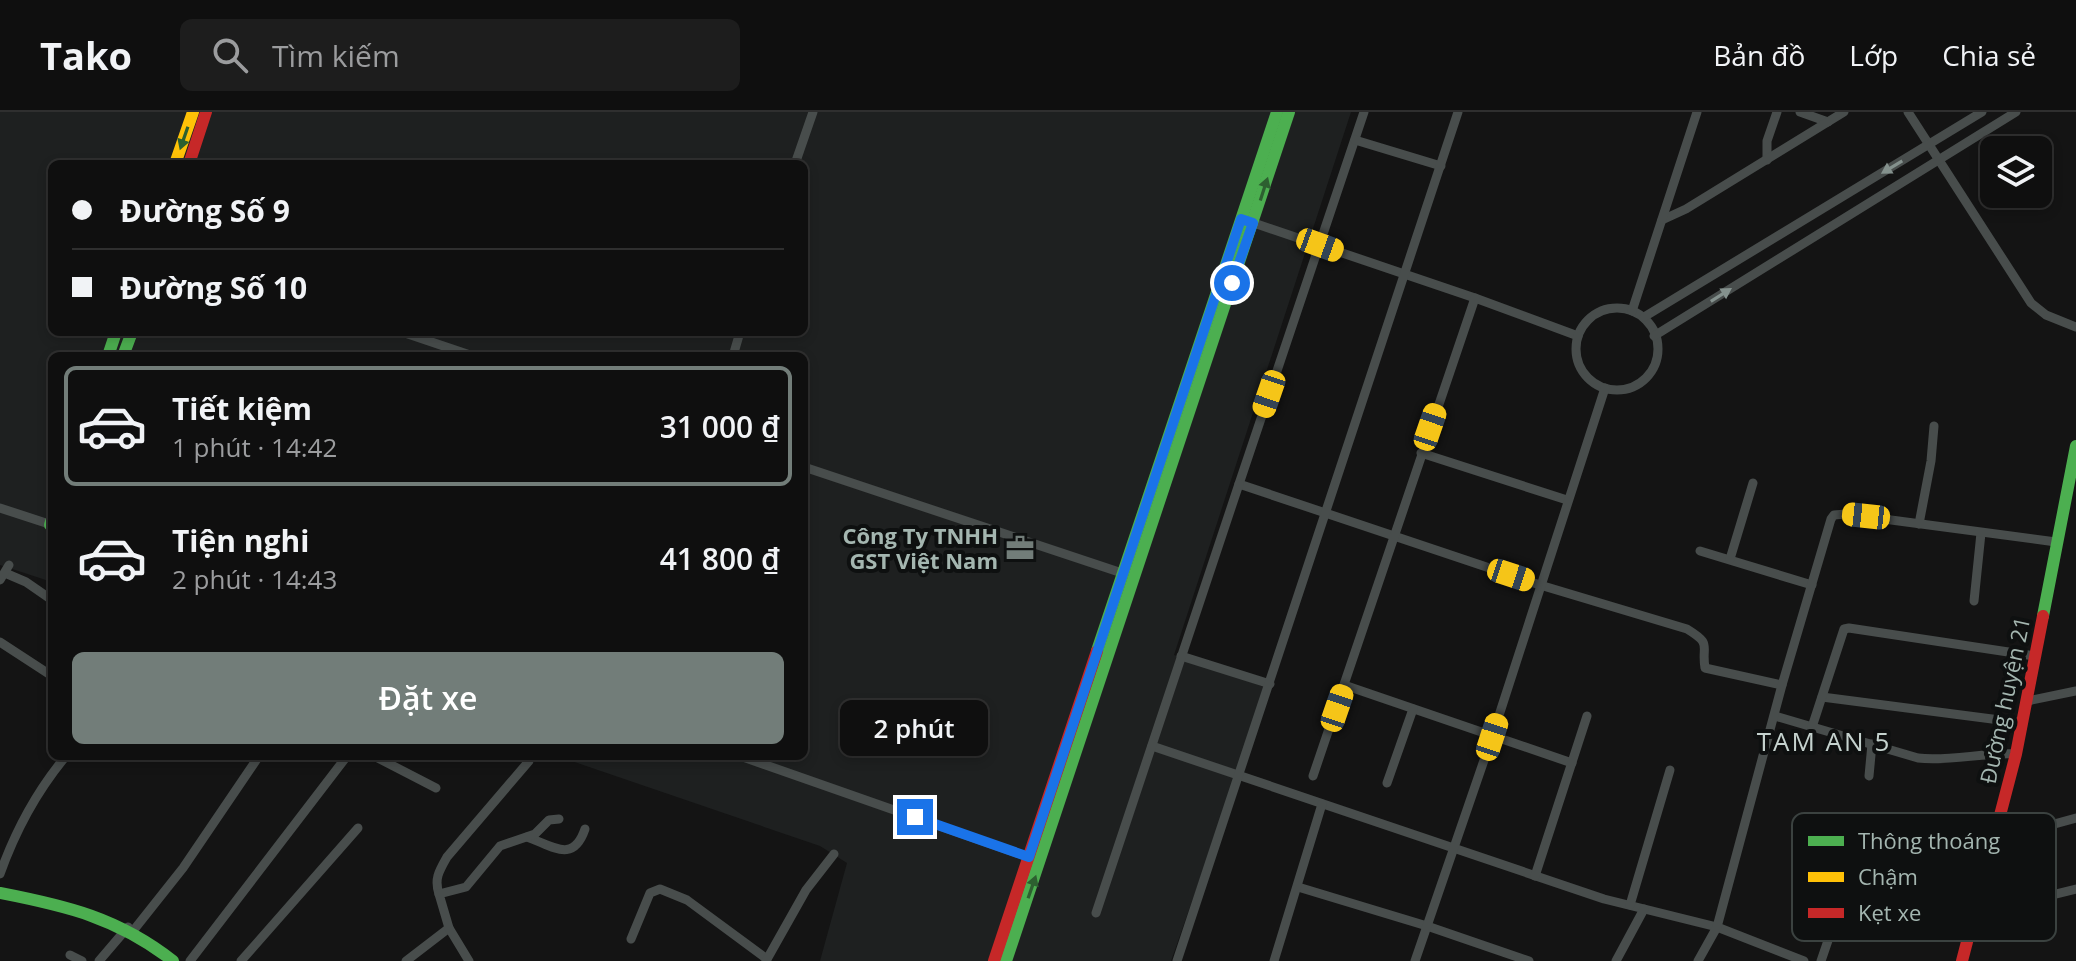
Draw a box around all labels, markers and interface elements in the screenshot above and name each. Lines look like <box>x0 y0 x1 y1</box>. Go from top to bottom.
search box <box>180 19 740 91</box>
text: Tako <box>40 29 132 81</box>
icon: search <box>208 33 252 77</box>
text: Tìm kiếm <box>272 35 400 76</box>
text: Bản đồ <box>1713 36 1805 74</box>
text: Lớp <box>1849 36 1898 74</box>
text: Chia sẻ <box>1942 36 2036 74</box>
one-way arrow <box>177 126 189 150</box>
map controls <box>1980 136 2052 208</box>
button: layers <box>1980 136 2052 208</box>
one-way arrow <box>1881 160 1903 174</box>
one-way arrow <box>1258 177 1270 201</box>
text: Đường Số 9 <box>120 190 290 231</box>
car <box>1293 226 1347 264</box>
route start <box>1214 265 1250 301</box>
text: Đường Số 10 <box>120 267 307 308</box>
one-way arrow <box>1709 288 1732 303</box>
car <box>1250 367 1288 421</box>
text: Tiết kiệm <box>172 388 312 429</box>
icon: car <box>76 390 148 462</box>
car <box>1411 400 1449 454</box>
text: 31 000 ₫ <box>660 406 780 447</box>
text: 1 phút · 14:42 <box>172 429 337 465</box>
car <box>1841 502 1891 530</box>
text: Tiện nghi <box>172 520 309 561</box>
place label: Công Ty TNHH GST Việt Nam <box>842 520 998 575</box>
icon: car <box>76 522 148 594</box>
office icon: Công Ty TNHH GST Việt Nam <box>1005 533 1035 563</box>
text: 41 800 ₫ <box>660 538 780 579</box>
car <box>1484 556 1538 594</box>
text: 2 phút · 14:43 <box>172 561 337 597</box>
street label: Đường huyện 21 <box>1972 614 2036 786</box>
button: Đặt xe <box>72 652 784 744</box>
car <box>1318 681 1356 735</box>
callout: 2 phút <box>841 701 989 757</box>
text: 2 phút <box>873 710 955 746</box>
car <box>1473 710 1511 764</box>
district label: TAM AN 5 <box>1757 723 1891 759</box>
route end <box>897 799 933 835</box>
legend <box>1792 813 2056 941</box>
text: Thông thoáng <box>1858 825 2000 855</box>
text: Chậm <box>1858 861 1918 891</box>
one-way arrow <box>1026 875 1038 899</box>
text: Kẹt xe <box>1858 897 1921 927</box>

